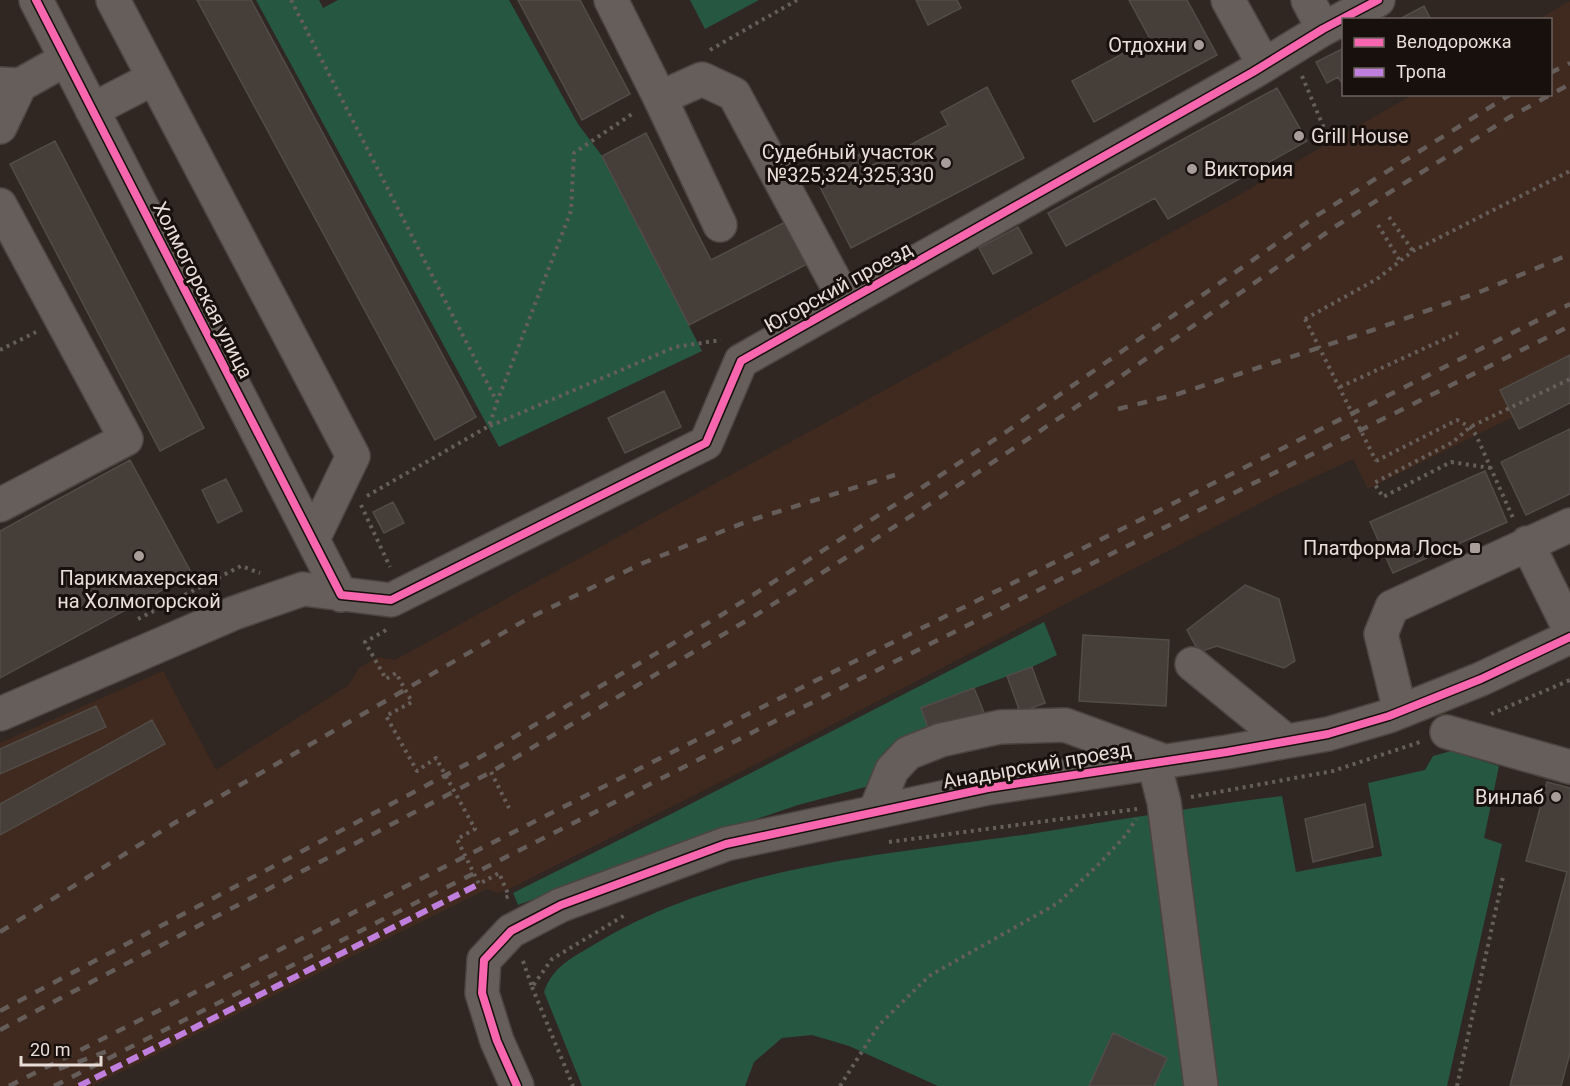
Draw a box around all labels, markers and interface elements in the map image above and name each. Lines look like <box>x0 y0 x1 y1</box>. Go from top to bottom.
legend <box>1342 18 1552 96</box>
text: Велодорожка <box>1396 31 1511 52</box>
place label: Отдохни <box>1108 33 1187 57</box>
marker: Отдохни <box>1192 38 1206 52</box>
text: Тропа <box>1396 61 1446 82</box>
place label: Grill House <box>1311 124 1409 148</box>
marker: Grill House <box>1292 129 1306 143</box>
place label: Судебный участок №325,324,325,330 <box>762 140 934 187</box>
marker: Судебный участок №325,324,325,330 <box>939 156 953 170</box>
place label: Виктория <box>1204 157 1293 181</box>
marker: Виктория <box>1185 162 1199 176</box>
street label: Холмогорская улица <box>148 198 258 382</box>
street label: Югорский проезд <box>760 236 916 338</box>
place label: Платформа Лось <box>1303 536 1463 560</box>
marker: Платформа Лось <box>1468 541 1482 555</box>
marker: Парикмахерская на Холмогорской <box>132 549 146 563</box>
place label: Парикмахерская на Холмогорской <box>57 566 221 613</box>
street label: Анадырский проезд <box>941 737 1133 793</box>
place label: Винлаб <box>1475 785 1544 809</box>
marker: Винлаб <box>1549 790 1563 804</box>
scale bar <box>21 1029 100 1067</box>
text: 20 m <box>30 1039 70 1060</box>

